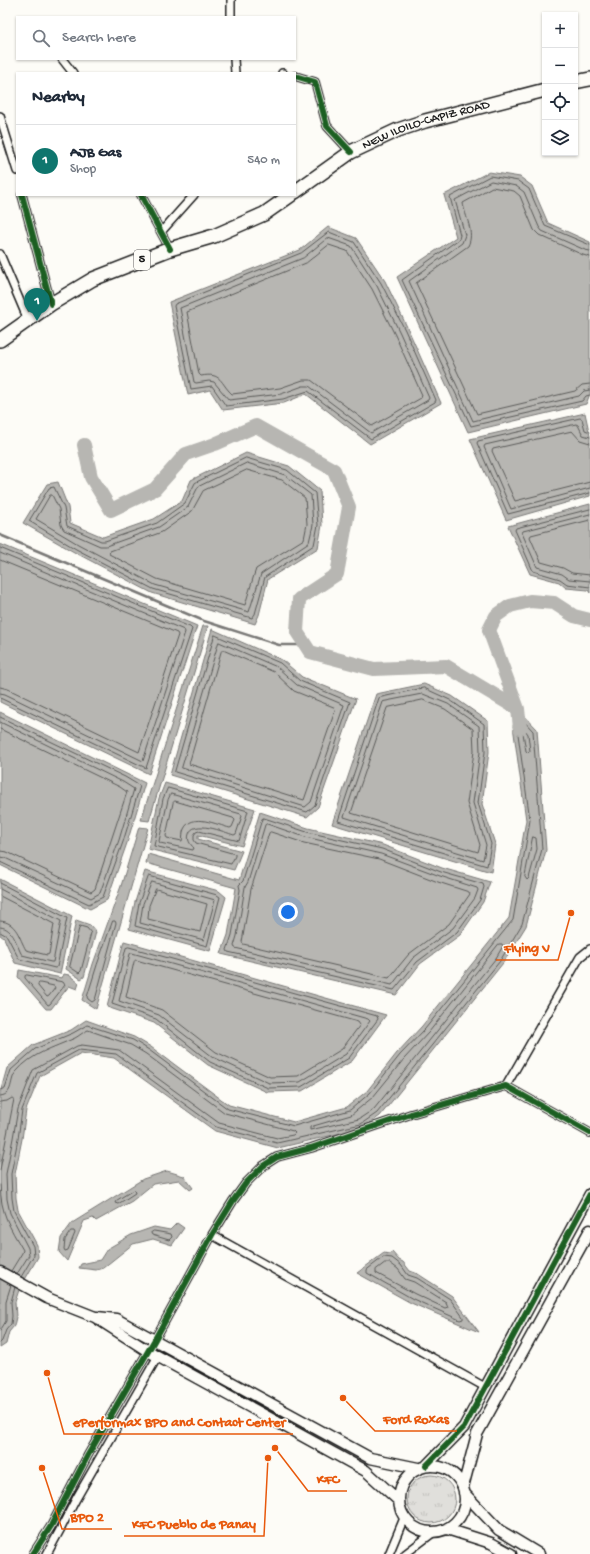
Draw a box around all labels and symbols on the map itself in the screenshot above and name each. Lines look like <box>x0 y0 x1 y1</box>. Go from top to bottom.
street label: NEW ILOILO-CAPIZ ROAD <box>360 97 492 153</box>
road number: 5 <box>134 250 150 270</box>
pin: 1 <box>24 288 50 321</box>
your location <box>278 902 298 922</box>
callout: Flying V <box>496 934 558 960</box>
text: Flying V <box>503 941 550 958</box>
callout: Ford Roxas <box>375 1405 457 1431</box>
callout: ePerformax BPO and Contact Center <box>64 1408 293 1434</box>
text: Ford Roxas <box>382 1412 450 1429</box>
text: ePerformax BPO and Contact Center <box>72 1415 287 1432</box>
callout: KFC <box>308 1465 347 1491</box>
text: KFC <box>316 1472 341 1489</box>
callout: BPO 2 <box>62 1503 112 1529</box>
text: BPO 2 <box>69 1510 104 1527</box>
callout: KFC Pueblo de Panay <box>124 1510 264 1536</box>
text: KFC Pueblo de Panay <box>131 1517 256 1534</box>

